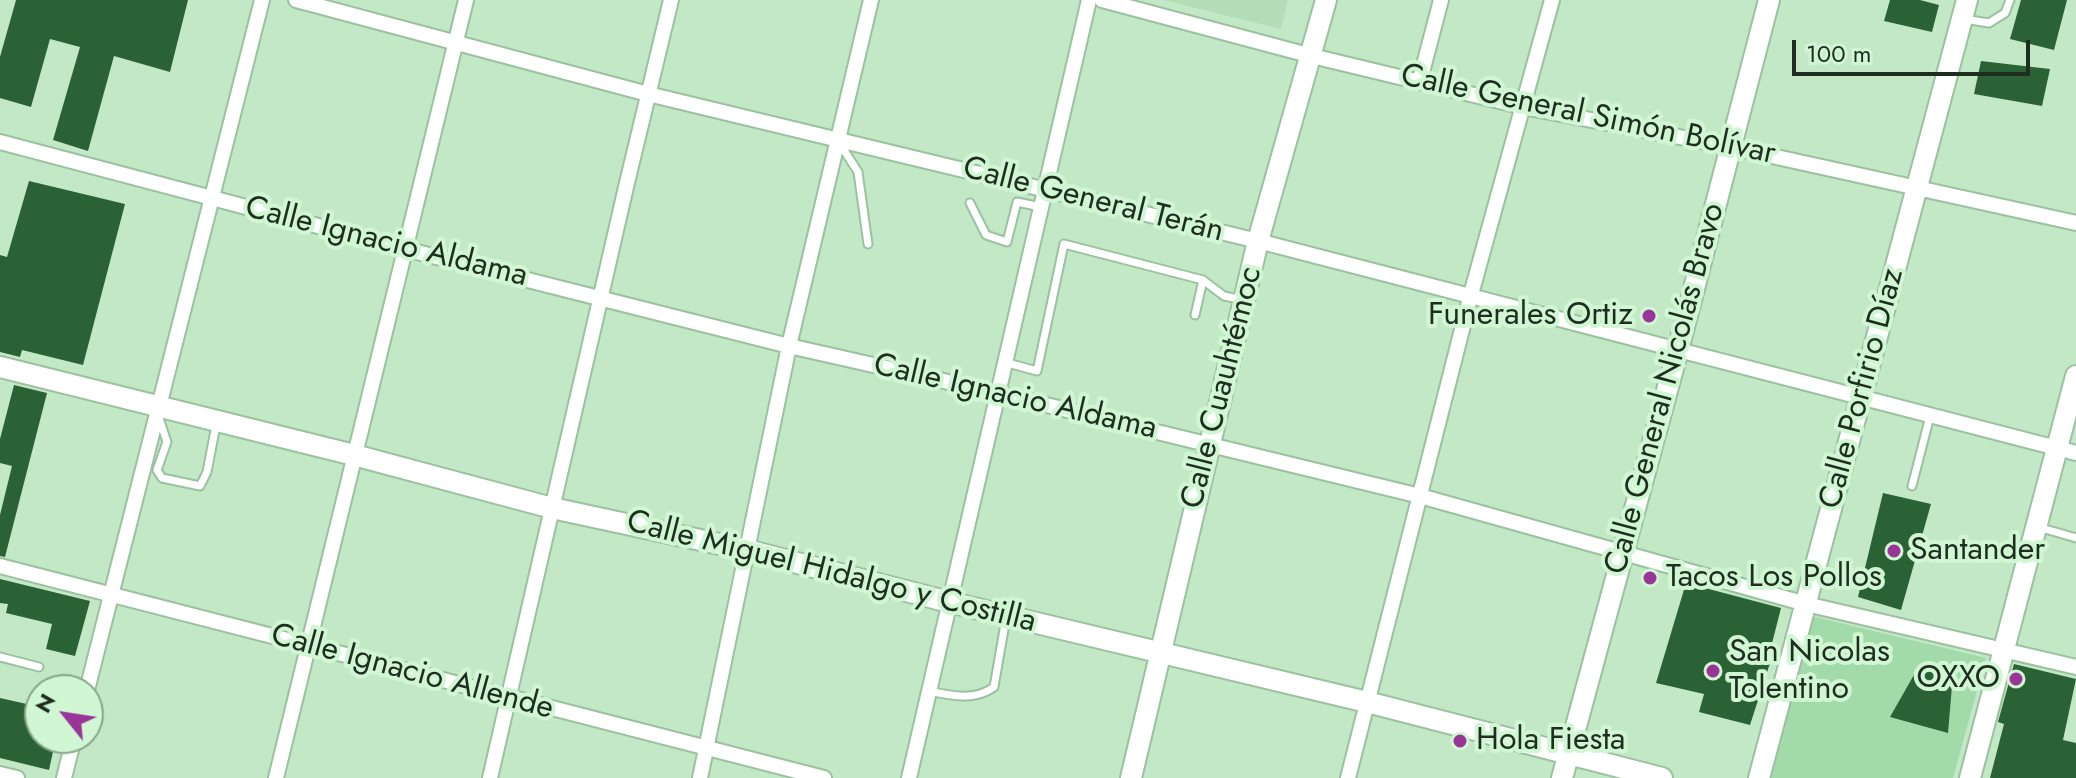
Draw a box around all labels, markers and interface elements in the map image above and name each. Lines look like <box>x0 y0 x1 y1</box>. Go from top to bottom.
scale bar <box>1796 24 2034 74</box>
text: 100 m <box>1806 36 1872 71</box>
street label: Calle General Simón Bolívar <box>1397 57 1779 175</box>
street label: Calle General Terán <box>959 150 1227 252</box>
street label: Calle Ignacio Aldama <box>241 189 531 297</box>
street label: Calle General Nicolás Bravo <box>1598 199 1734 579</box>
street label: Calle Cuauhtémoc <box>1174 263 1272 513</box>
street label: Calle Porfirio Díaz <box>1812 265 1914 513</box>
place label: Funerales Ortiz <box>1428 297 1633 335</box>
marker: Funerales Ortiz <box>1640 307 1658 325</box>
street label: Calle Ignacio Aldama <box>870 347 1160 449</box>
street label: Calle Miguel Hidalgo y Costilla <box>622 504 1040 642</box>
place label: Santander <box>1910 532 2045 570</box>
marker: Santander <box>1885 542 1903 560</box>
place label: Tacos Los Pollos <box>1666 559 1882 597</box>
marker: Tacos Los Pollos <box>1641 569 1659 587</box>
street label: Calle Ignacio Allende <box>267 617 557 729</box>
place label: San Nicolas Tolentino <box>1729 634 1890 709</box>
place label: OXXO <box>1916 660 2000 698</box>
marker: San Nicolas Tolentino <box>1704 662 1722 680</box>
marker: OXXO <box>2007 670 2025 688</box>
north arrow <box>24 674 104 754</box>
text: N <box>27 687 63 719</box>
place label: Hola Fiesta <box>1476 722 1625 760</box>
marker: Hola Fiesta <box>1451 732 1469 750</box>

